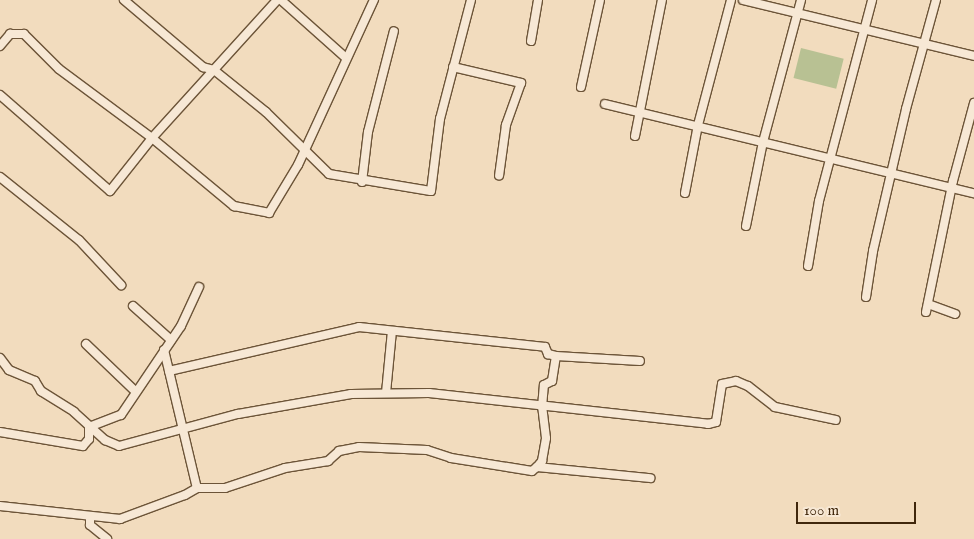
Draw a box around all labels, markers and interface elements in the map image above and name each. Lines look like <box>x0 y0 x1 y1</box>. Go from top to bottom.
scale bar <box>799 492 919 524</box>
text: 100 m <box>804 501 839 520</box>

